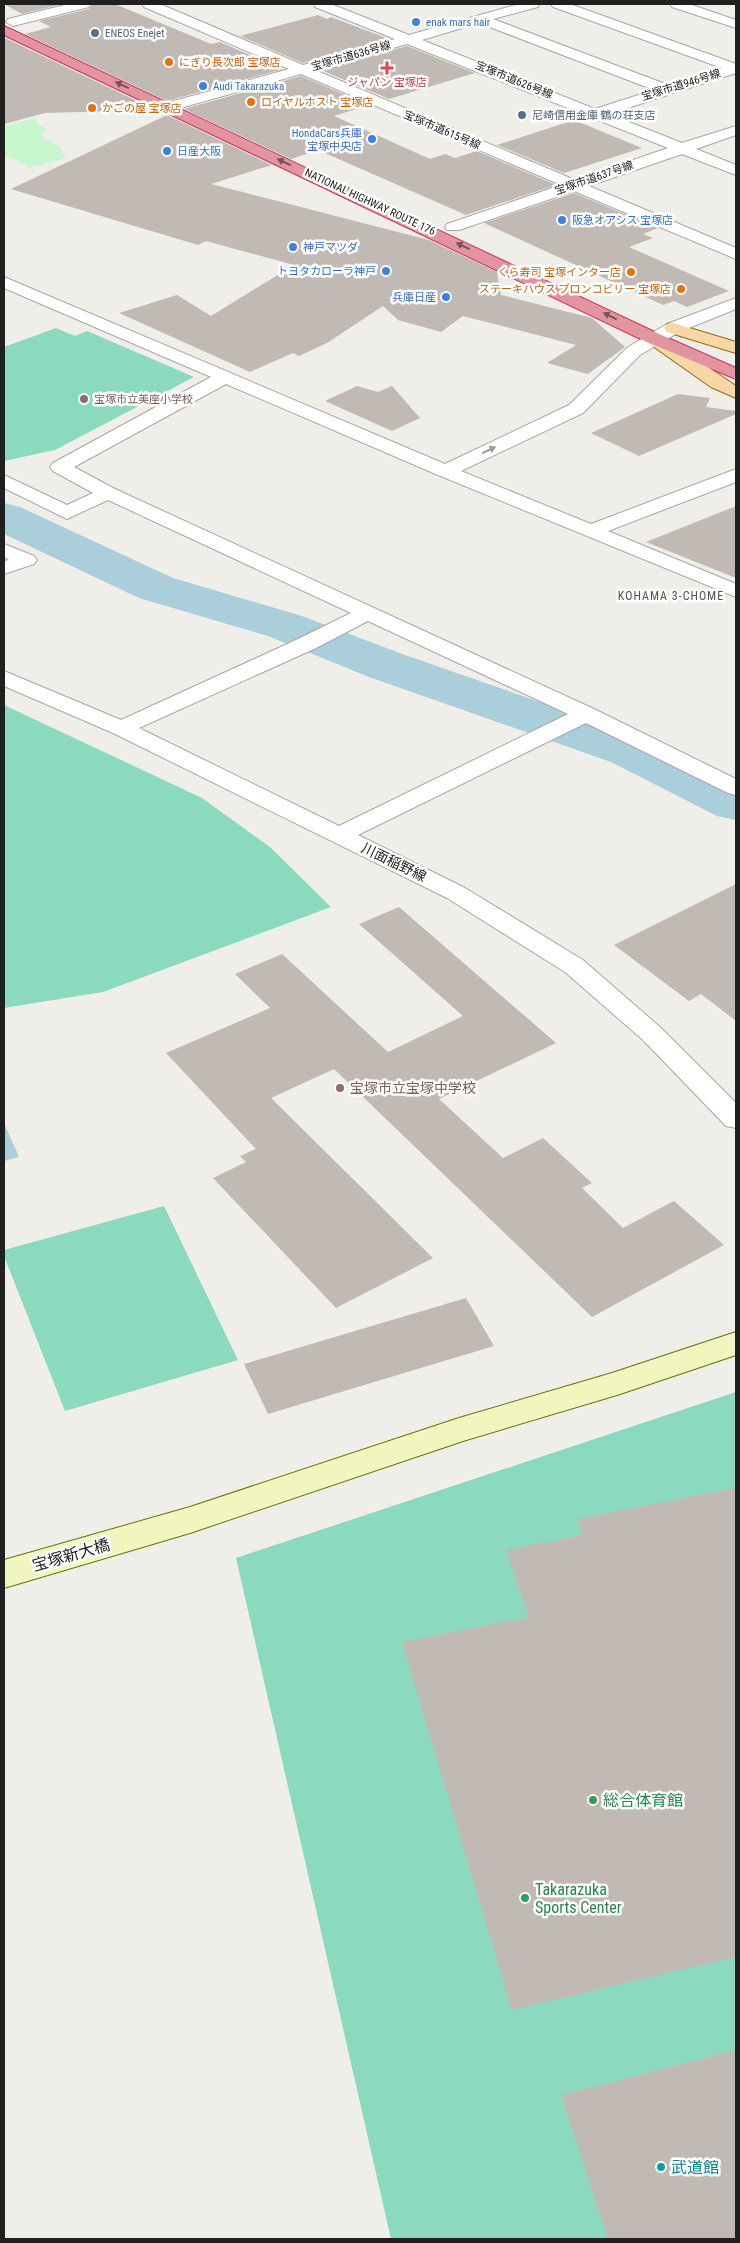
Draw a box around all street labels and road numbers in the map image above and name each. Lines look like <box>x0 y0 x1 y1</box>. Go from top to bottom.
street label: 宝塚市道636号線 <box>310 38 392 74</box>
street label: 宝塚市道626号線 <box>473 59 555 101</box>
street label: 宝塚市道946号線 <box>640 67 722 103</box>
street label: 宝塚市道615号線 <box>402 108 482 152</box>
street label: 宝塚市道637号線 <box>553 158 635 198</box>
street label: NATIONAL HIGHWAY ROUTE 176 <box>303 166 437 238</box>
street label: 川面稲野線 <box>359 839 429 885</box>
street label: 宝塚新大橋 <box>30 1535 112 1575</box>

